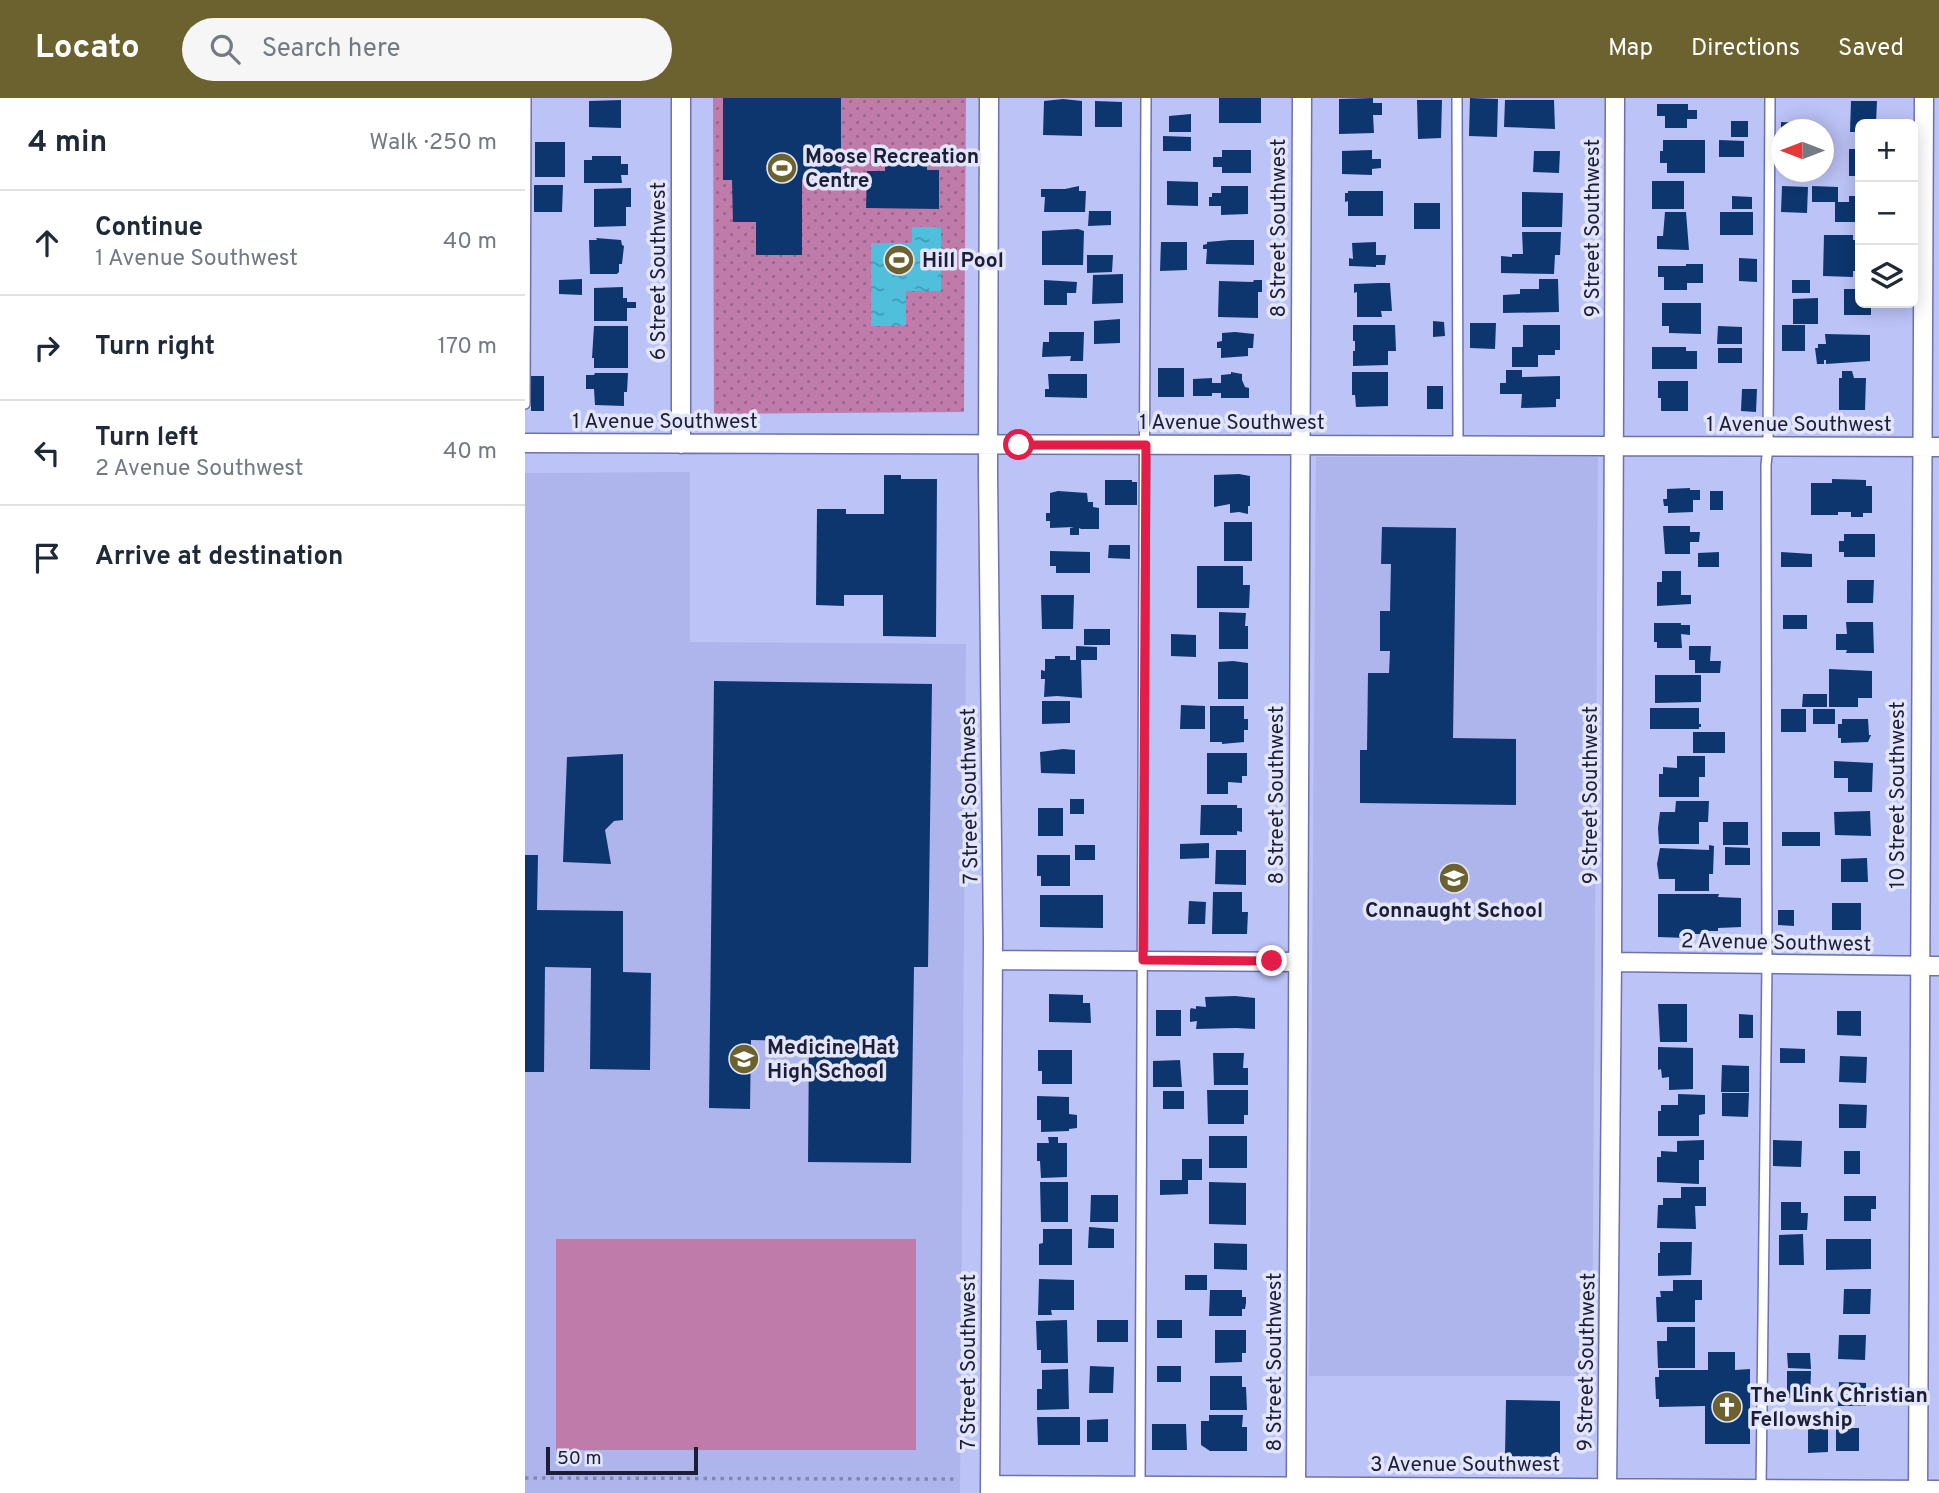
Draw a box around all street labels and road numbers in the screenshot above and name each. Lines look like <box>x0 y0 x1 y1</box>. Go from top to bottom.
street label: 8 Street Southwest <box>1266 139 1293 317</box>
street label: 9 Street Southwest <box>1580 139 1607 317</box>
street label: 6 Street Southwest <box>646 182 673 360</box>
street label: 1 Avenue Southwest <box>572 409 758 436</box>
street label: 1 Avenue Southwest <box>1139 410 1325 437</box>
street label: 1 Avenue Southwest <box>1706 412 1892 439</box>
street label: 10 Street Southwest <box>1885 701 1912 889</box>
street label: 8 Street Southwest <box>1264 706 1291 884</box>
street label: 9 Street Southwest <box>1578 706 1605 884</box>
street label: 7 Street Southwest <box>955 708 986 884</box>
street label: 2 Avenue Southwest <box>1681 928 1871 959</box>
street label: 8 Street Southwest <box>1262 1273 1289 1451</box>
street label: 9 Street Southwest <box>1572 1273 1603 1452</box>
street label: 7 Street Southwest <box>956 1274 983 1450</box>
street label: 3 Avenue Southwest <box>1370 1452 1560 1479</box>

